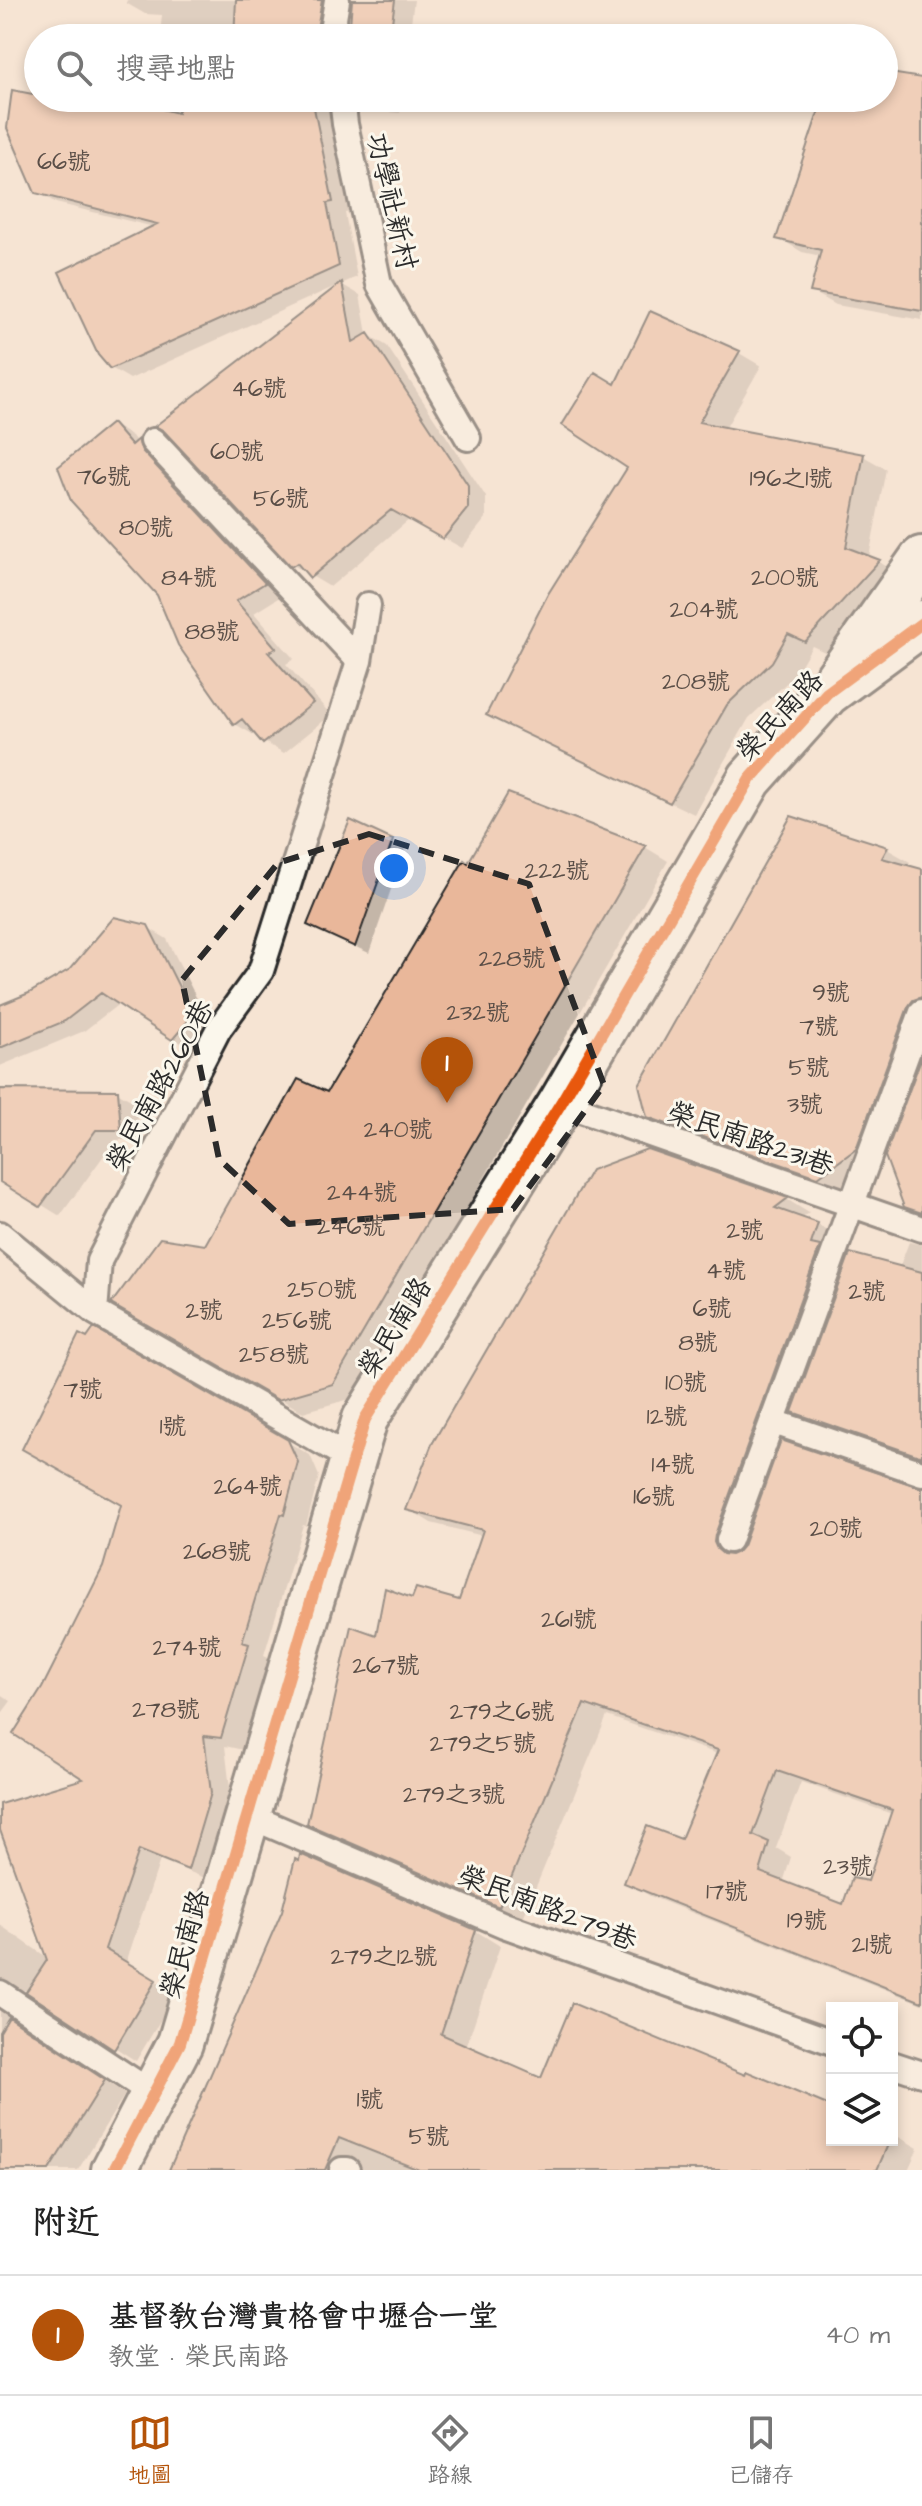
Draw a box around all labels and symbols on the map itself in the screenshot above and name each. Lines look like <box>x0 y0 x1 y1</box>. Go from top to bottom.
street label: 功學社新村 <box>357 129 426 274</box>
house number: 66號 <box>37 145 91 179</box>
house number: 46號 <box>231 372 287 406</box>
house number: 60號 <box>210 435 264 469</box>
house number: 76號 <box>77 460 131 494</box>
house number: 196之1號 <box>750 462 832 496</box>
house number: 56號 <box>253 482 309 516</box>
house number: 80號 <box>119 511 173 545</box>
house number: 84號 <box>161 561 217 595</box>
house number: 200號 <box>751 561 819 595</box>
house number: 204號 <box>669 593 739 627</box>
house number: 88號 <box>184 615 240 649</box>
street label: 榮民南路 <box>728 662 833 770</box>
house number: 208號 <box>662 665 730 699</box>
your location <box>374 848 414 888</box>
house number: 222號 <box>524 854 590 888</box>
house number: 228號 <box>478 942 546 976</box>
house number: 9號 <box>812 976 850 1010</box>
street label: 榮民南路260巷 <box>97 992 224 1179</box>
house number: 232號 <box>446 996 510 1030</box>
house number: 7號 <box>800 1010 838 1044</box>
pin: 1 <box>421 1037 473 1103</box>
house number: 5號 <box>789 1051 830 1085</box>
house number: 3號 <box>787 1088 823 1122</box>
street label: 榮民南路231巷 <box>662 1093 840 1186</box>
house number: 240號 <box>363 1113 433 1147</box>
house number: 244號 <box>327 1176 397 1210</box>
house number: 246號 <box>316 1210 386 1244</box>
house number: 2號 <box>726 1214 764 1248</box>
house number: 4號 <box>706 1254 746 1288</box>
street label: 榮民南路 <box>349 1270 441 1386</box>
house number: 250號 <box>287 1273 357 1307</box>
house number: 2號 <box>848 1275 886 1309</box>
house number: 6號 <box>692 1292 732 1326</box>
house number: 2號 <box>185 1294 223 1328</box>
house number: 256號 <box>262 1304 332 1338</box>
house number: 8號 <box>678 1326 718 1360</box>
house number: 258號 <box>239 1338 309 1372</box>
house number: 10號 <box>665 1366 707 1400</box>
house number: 7號 <box>64 1373 102 1407</box>
house number: 12號 <box>647 1400 687 1434</box>
house number: 1號 <box>159 1410 187 1444</box>
house number: 14號 <box>651 1448 695 1482</box>
house number: 264號 <box>213 1470 283 1504</box>
house number: 16號 <box>633 1480 675 1514</box>
house number: 20號 <box>810 1512 862 1546</box>
house number: 268號 <box>183 1535 251 1569</box>
house number: 261號 <box>541 1603 597 1637</box>
house number: 274號 <box>153 1631 221 1665</box>
house number: 267號 <box>352 1649 420 1683</box>
house number: 278號 <box>132 1693 200 1727</box>
house number: 279之6號 <box>449 1695 555 1729</box>
house number: 279之5號 <box>429 1727 537 1761</box>
house number: 279之3號 <box>403 1778 505 1812</box>
house number: 23號 <box>823 1850 873 1884</box>
street label: 榮民南路279巷 <box>452 1856 644 1961</box>
house number: 17號 <box>706 1875 748 1909</box>
street label: 榮民南路 <box>151 1885 220 2004</box>
house number: 19號 <box>787 1904 827 1938</box>
house number: 21號 <box>852 1928 892 1962</box>
house number: 279之12號 <box>331 1940 437 1974</box>
house number: 1號 <box>356 2083 384 2117</box>
house number: 5號 <box>409 2120 450 2154</box>

